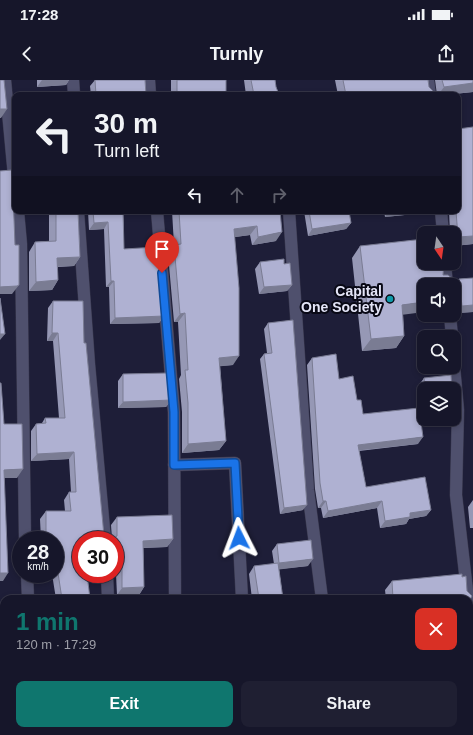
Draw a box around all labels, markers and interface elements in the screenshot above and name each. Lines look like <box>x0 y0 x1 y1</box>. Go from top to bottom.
text: 17:28 <box>20 6 58 23</box>
icon: back <box>16 43 38 65</box>
icon: share <box>435 43 457 65</box>
text: Turnly <box>210 44 263 64</box>
icon: left <box>28 108 80 160</box>
text: 30 m <box>94 108 158 139</box>
text: Turn left <box>94 141 159 161</box>
icon: left <box>184 184 206 206</box>
icon: ahead <box>226 184 248 206</box>
icon: right <box>268 184 290 206</box>
north arrow <box>417 226 461 270</box>
map controls <box>417 226 461 426</box>
pin <box>145 232 179 273</box>
icon: arrive <box>151 238 173 260</box>
button: sound <box>417 278 461 322</box>
place label: Capital One Society <box>301 283 382 315</box>
marker: Capital One Society <box>385 294 395 304</box>
button: search <box>417 330 461 374</box>
button: layers <box>417 382 461 426</box>
position arrow <box>218 517 260 559</box>
speed limit sign: 30 <box>72 531 124 583</box>
text: 28 <box>27 541 49 563</box>
text: km/h <box>27 561 49 572</box>
text: 1 min <box>16 608 79 635</box>
button: close <box>415 608 457 650</box>
text: 120 m · 17:29 <box>16 637 96 652</box>
button: Exit <box>16 681 233 727</box>
button: Share <box>241 681 457 727</box>

